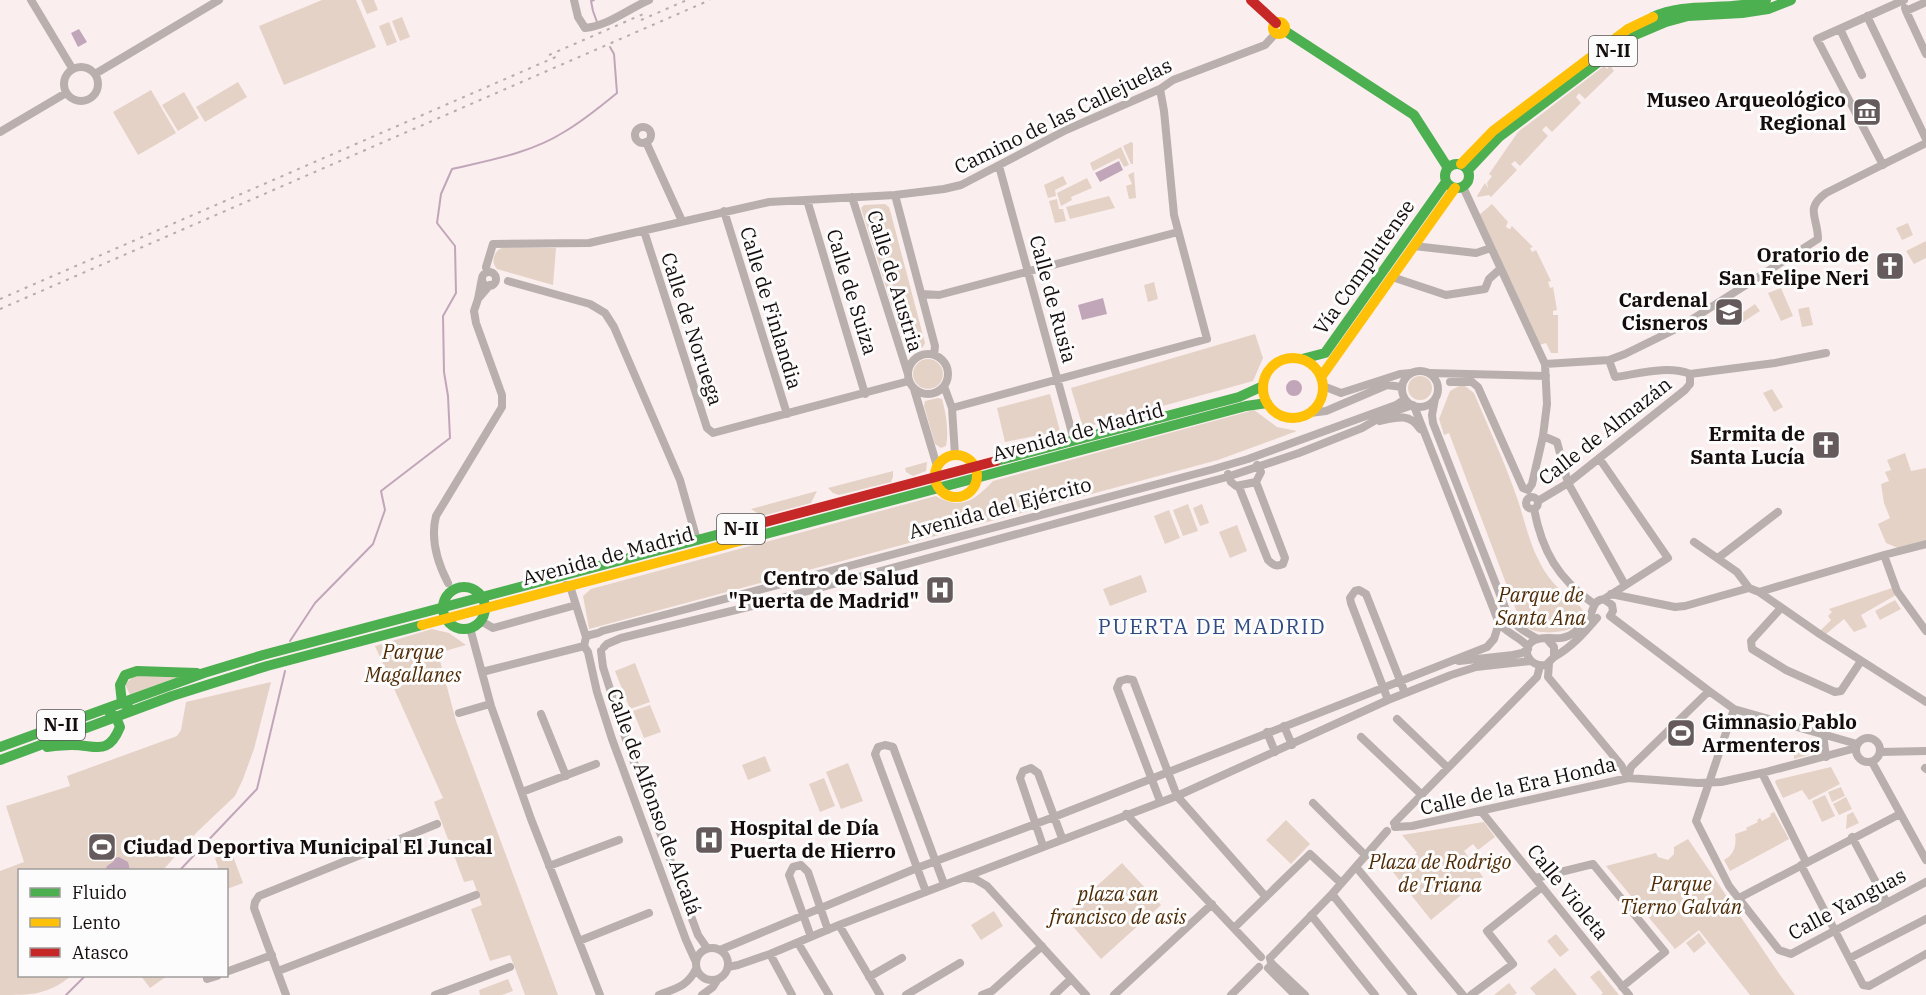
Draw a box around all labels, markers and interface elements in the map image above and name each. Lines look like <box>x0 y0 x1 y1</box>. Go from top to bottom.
road number: N-II <box>1589 36 1637 66</box>
street label: Camino de las Callejuelas <box>950 51 1176 180</box>
place label: Museo Arqueológico Regional <box>1646 86 1846 136</box>
museum icon: Museo Arqueológico Regional <box>1851 96 1883 128</box>
street label: Vía Complutense <box>1307 194 1420 340</box>
street label: Calle de Austria <box>861 207 930 355</box>
street label: Calle de Finlandia <box>734 223 809 393</box>
street label: Calle de Suiza <box>821 226 884 358</box>
street label: Calle de Rusia <box>1023 232 1084 366</box>
place label: Oratorio de San Felipe Neri <box>1719 241 1869 291</box>
street label: Calle de Noruega <box>655 249 730 409</box>
church icon: Oratorio de San Felipe Neri <box>1874 250 1906 282</box>
place label: Cardenal Cisneros <box>1618 286 1708 336</box>
school or university icon: Cardenal Cisneros <box>1713 296 1745 328</box>
street label: Calle de Almazán <box>1533 370 1677 491</box>
street label: Avenida de Madrid <box>989 396 1167 467</box>
place label: Ermita de Santa Lucía <box>1690 420 1805 470</box>
church icon: Ermita de Santa Lucía <box>1810 429 1842 461</box>
street label: Avenida del Ejército <box>905 470 1094 545</box>
road number: N-II <box>717 514 765 544</box>
street label: Avenida de Madrid <box>519 520 697 591</box>
place label: Centro de Salud "Puerta de Madrid" <box>728 564 919 614</box>
hospital icon: Centro de Salud "Puerta de Madrid" <box>924 574 956 606</box>
park label: Parque de Santa Ana <box>1495 581 1586 631</box>
district label: PUERTA DE MADRID <box>1098 612 1326 640</box>
park label: Parque Magallanes <box>364 638 462 688</box>
street label: Calle de Alfonso de Alcalá <box>601 685 708 919</box>
place label: Gimnasio Pablo Armenteros <box>1702 708 1857 758</box>
road number: N-II <box>37 710 85 740</box>
sports icon: Gimnasio Pablo Armenteros <box>1665 717 1697 749</box>
street label: Calle de la Era Honda <box>1417 750 1619 821</box>
place label: Hospital de Día Puerta de Hierro <box>730 814 896 864</box>
hospital icon: Hospital de Día Puerta de Hierro <box>693 824 725 856</box>
sports icon: Ciudad Deportiva Municipal El Juncal <box>86 831 118 863</box>
place label: Ciudad Deportiva Municipal El Juncal <box>123 833 493 860</box>
street label: Calle Violeta <box>1521 838 1615 945</box>
park label: Plaza de Rodrigo de Triana <box>1368 848 1512 898</box>
street label: Calle Yanguas <box>1783 861 1910 946</box>
legend <box>18 869 228 977</box>
park label: Parque Tierno Galván <box>1620 870 1743 920</box>
park label: plaza san francisco de asis <box>1046 880 1187 930</box>
text: Fluido <box>72 881 127 904</box>
text: Lento <box>72 911 120 934</box>
text: Atasco <box>72 941 128 964</box>

